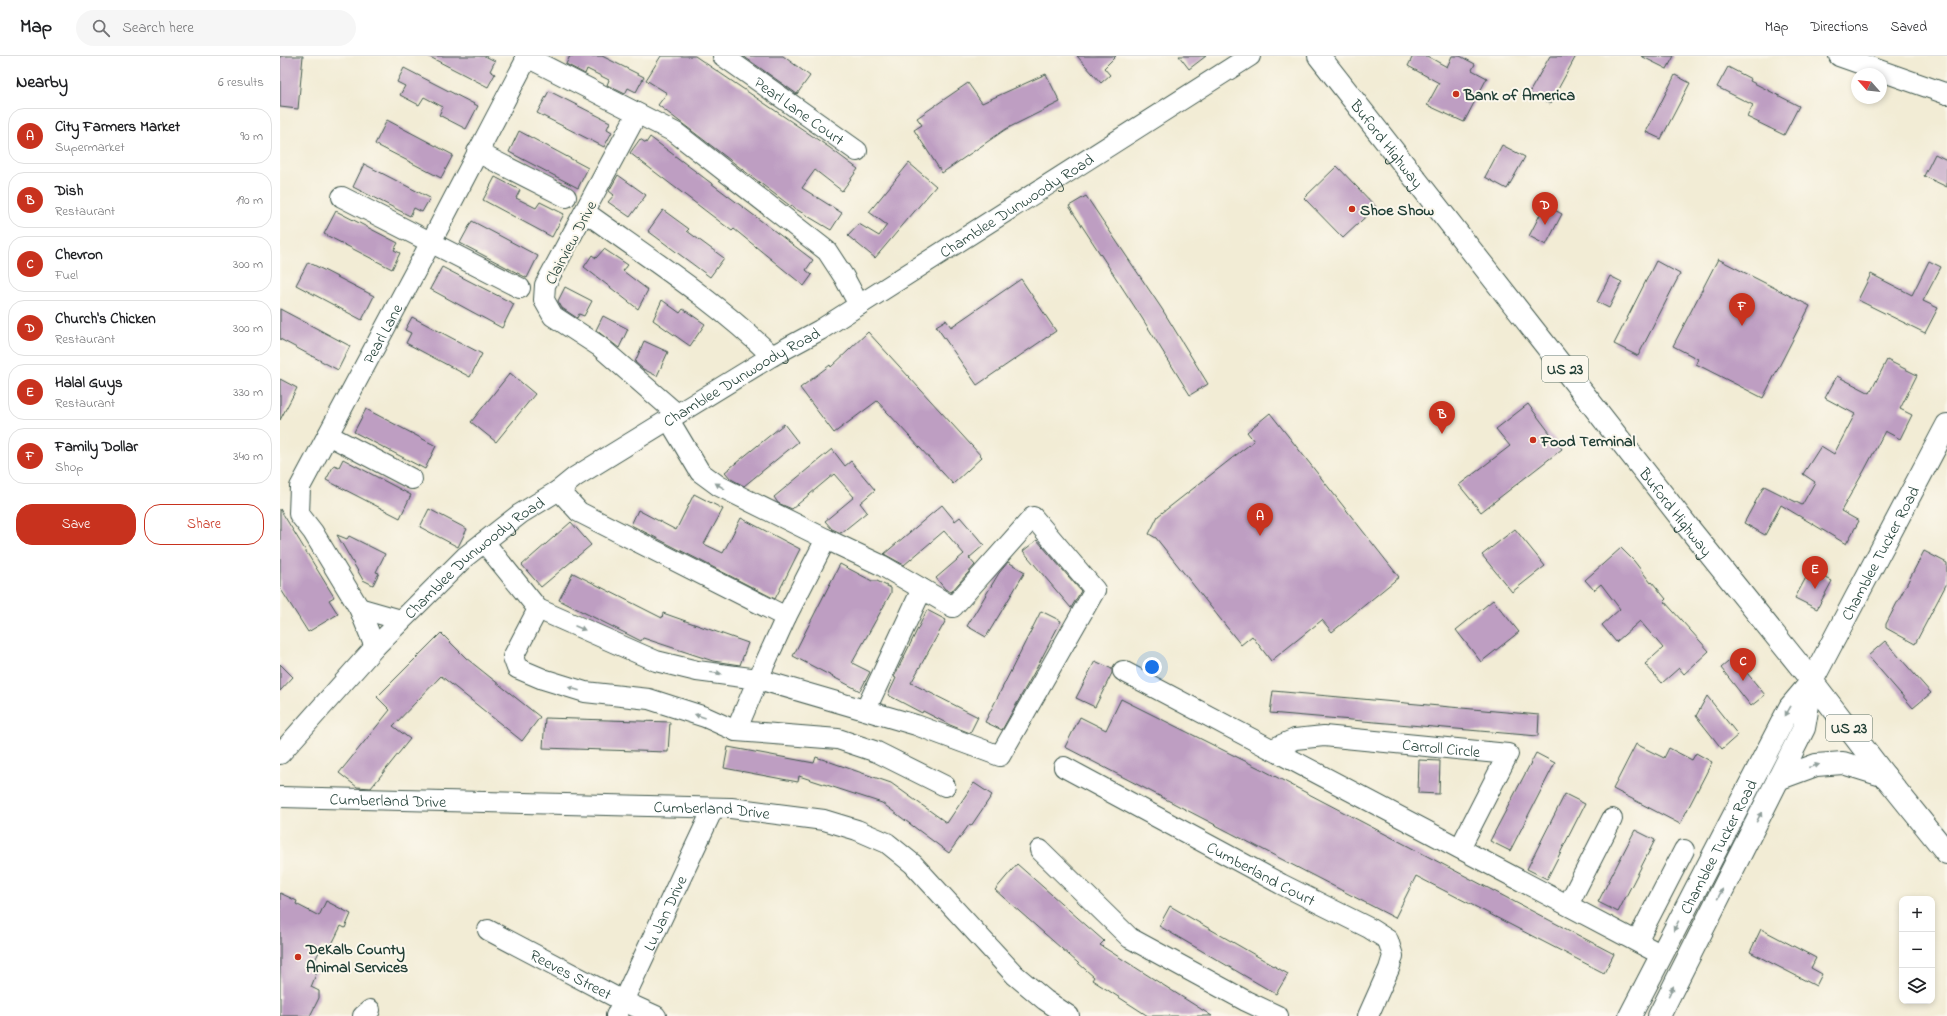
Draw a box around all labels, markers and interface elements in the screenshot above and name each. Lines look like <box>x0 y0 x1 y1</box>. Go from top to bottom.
search box <box>76 10 356 46</box>
text: Map <box>20 14 52 41</box>
icon: search <box>90 17 112 39</box>
text: Search here <box>122 17 194 39</box>
text: Map <box>1765 17 1788 38</box>
text: Directions <box>1810 17 1868 38</box>
text: Saved <box>1890 17 1927 38</box>
north arrow <box>1851 68 1887 104</box>
text: Nearby <box>16 70 68 95</box>
street label: Pearl Lane Court <box>748 72 849 153</box>
text: 6 results <box>218 73 264 92</box>
place label: Bank of America <box>1463 84 1575 108</box>
marker: Bank of America <box>1451 89 1461 99</box>
street label: Buford Highway <box>1343 94 1428 194</box>
text: City Farmers Market <box>55 116 180 138</box>
text: A <box>26 127 34 146</box>
text: 90 m <box>240 127 263 146</box>
text: Supermarket <box>55 138 125 157</box>
street label: Chamblee Dunwoody Road <box>935 148 1099 265</box>
text: Dish <box>55 180 83 202</box>
text: B <box>26 191 34 210</box>
text: 190 m <box>236 191 263 210</box>
pin: D <box>1532 192 1558 225</box>
street label: Clairview Drive <box>540 196 604 289</box>
place label: Shoe Show <box>1360 199 1435 223</box>
text: Restaurant <box>55 202 115 221</box>
marker: Shoe Show <box>1347 204 1357 214</box>
text: Chevron <box>55 244 103 266</box>
text: C <box>26 255 34 274</box>
text: 300 m <box>233 255 263 274</box>
text: Fuel <box>55 266 78 285</box>
pin: F <box>1729 293 1755 326</box>
street label: Pearl Lane <box>358 299 410 369</box>
text: Church's Chicken <box>55 308 156 330</box>
text: D <box>25 319 35 338</box>
text: 300 m <box>233 319 263 338</box>
street label: Chamblee Dunwoody Road <box>659 322 825 434</box>
text: Restaurant <box>55 330 115 349</box>
road number: US 23 <box>1542 356 1588 382</box>
text: Halal Guys <box>55 372 123 394</box>
text: E <box>26 383 34 402</box>
text: 330 m <box>233 383 263 402</box>
text: Restaurant <box>55 394 115 413</box>
pin: B <box>1429 401 1455 434</box>
place label: Food Terminal <box>1540 430 1636 454</box>
marker: Food Terminal <box>1528 435 1538 445</box>
text: Family Dollar <box>55 436 138 458</box>
text: F <box>26 447 34 466</box>
text: 340 m <box>233 447 263 466</box>
text: Shop <box>55 458 83 477</box>
street label: Buford Highway <box>1631 463 1717 563</box>
one-way arrow <box>714 482 725 489</box>
street label: Chamblee Tucker Road <box>1836 482 1927 625</box>
street label: Chamblee Dunwoody Road <box>399 492 550 625</box>
pin: A <box>1247 503 1273 536</box>
button: Save <box>16 504 136 545</box>
button: Share <box>144 504 264 545</box>
pin: E <box>1802 556 1828 589</box>
one-way arrow <box>574 625 586 631</box>
pin: C <box>1730 648 1756 681</box>
your location <box>1142 657 1162 677</box>
one-way arrow <box>709 670 722 676</box>
one-way arrow <box>568 686 580 692</box>
one-way arrow <box>1784 705 1791 717</box>
one-way arrow <box>694 712 706 718</box>
road number: US 23 <box>1826 715 1872 741</box>
street label: Carroll Circle <box>1401 734 1482 765</box>
one-way arrow <box>1808 763 1821 769</box>
street label: Chamblee Tucker Road <box>1675 776 1764 919</box>
street label: Cumberland Drive <box>329 788 447 815</box>
street label: Cumberland Drive <box>653 796 772 827</box>
one-way arrow <box>1756 811 1762 823</box>
street label: Cumberland Court <box>1202 836 1319 913</box>
street label: Lu Jan Drive <box>638 871 695 955</box>
one-way arrow <box>1717 888 1723 900</box>
map controls <box>1899 896 1935 1004</box>
button: + <box>1899 896 1935 932</box>
one-way arrow <box>1673 920 1680 932</box>
button: − <box>1899 932 1935 968</box>
place label: DeKalb County Animal Services <box>305 938 408 980</box>
street label: Reeves Street <box>525 944 616 1007</box>
marker: DeKalb County Animal Services <box>293 952 303 962</box>
button: layers <box>1899 968 1935 1004</box>
one-way arrow <box>1668 985 1674 997</box>

